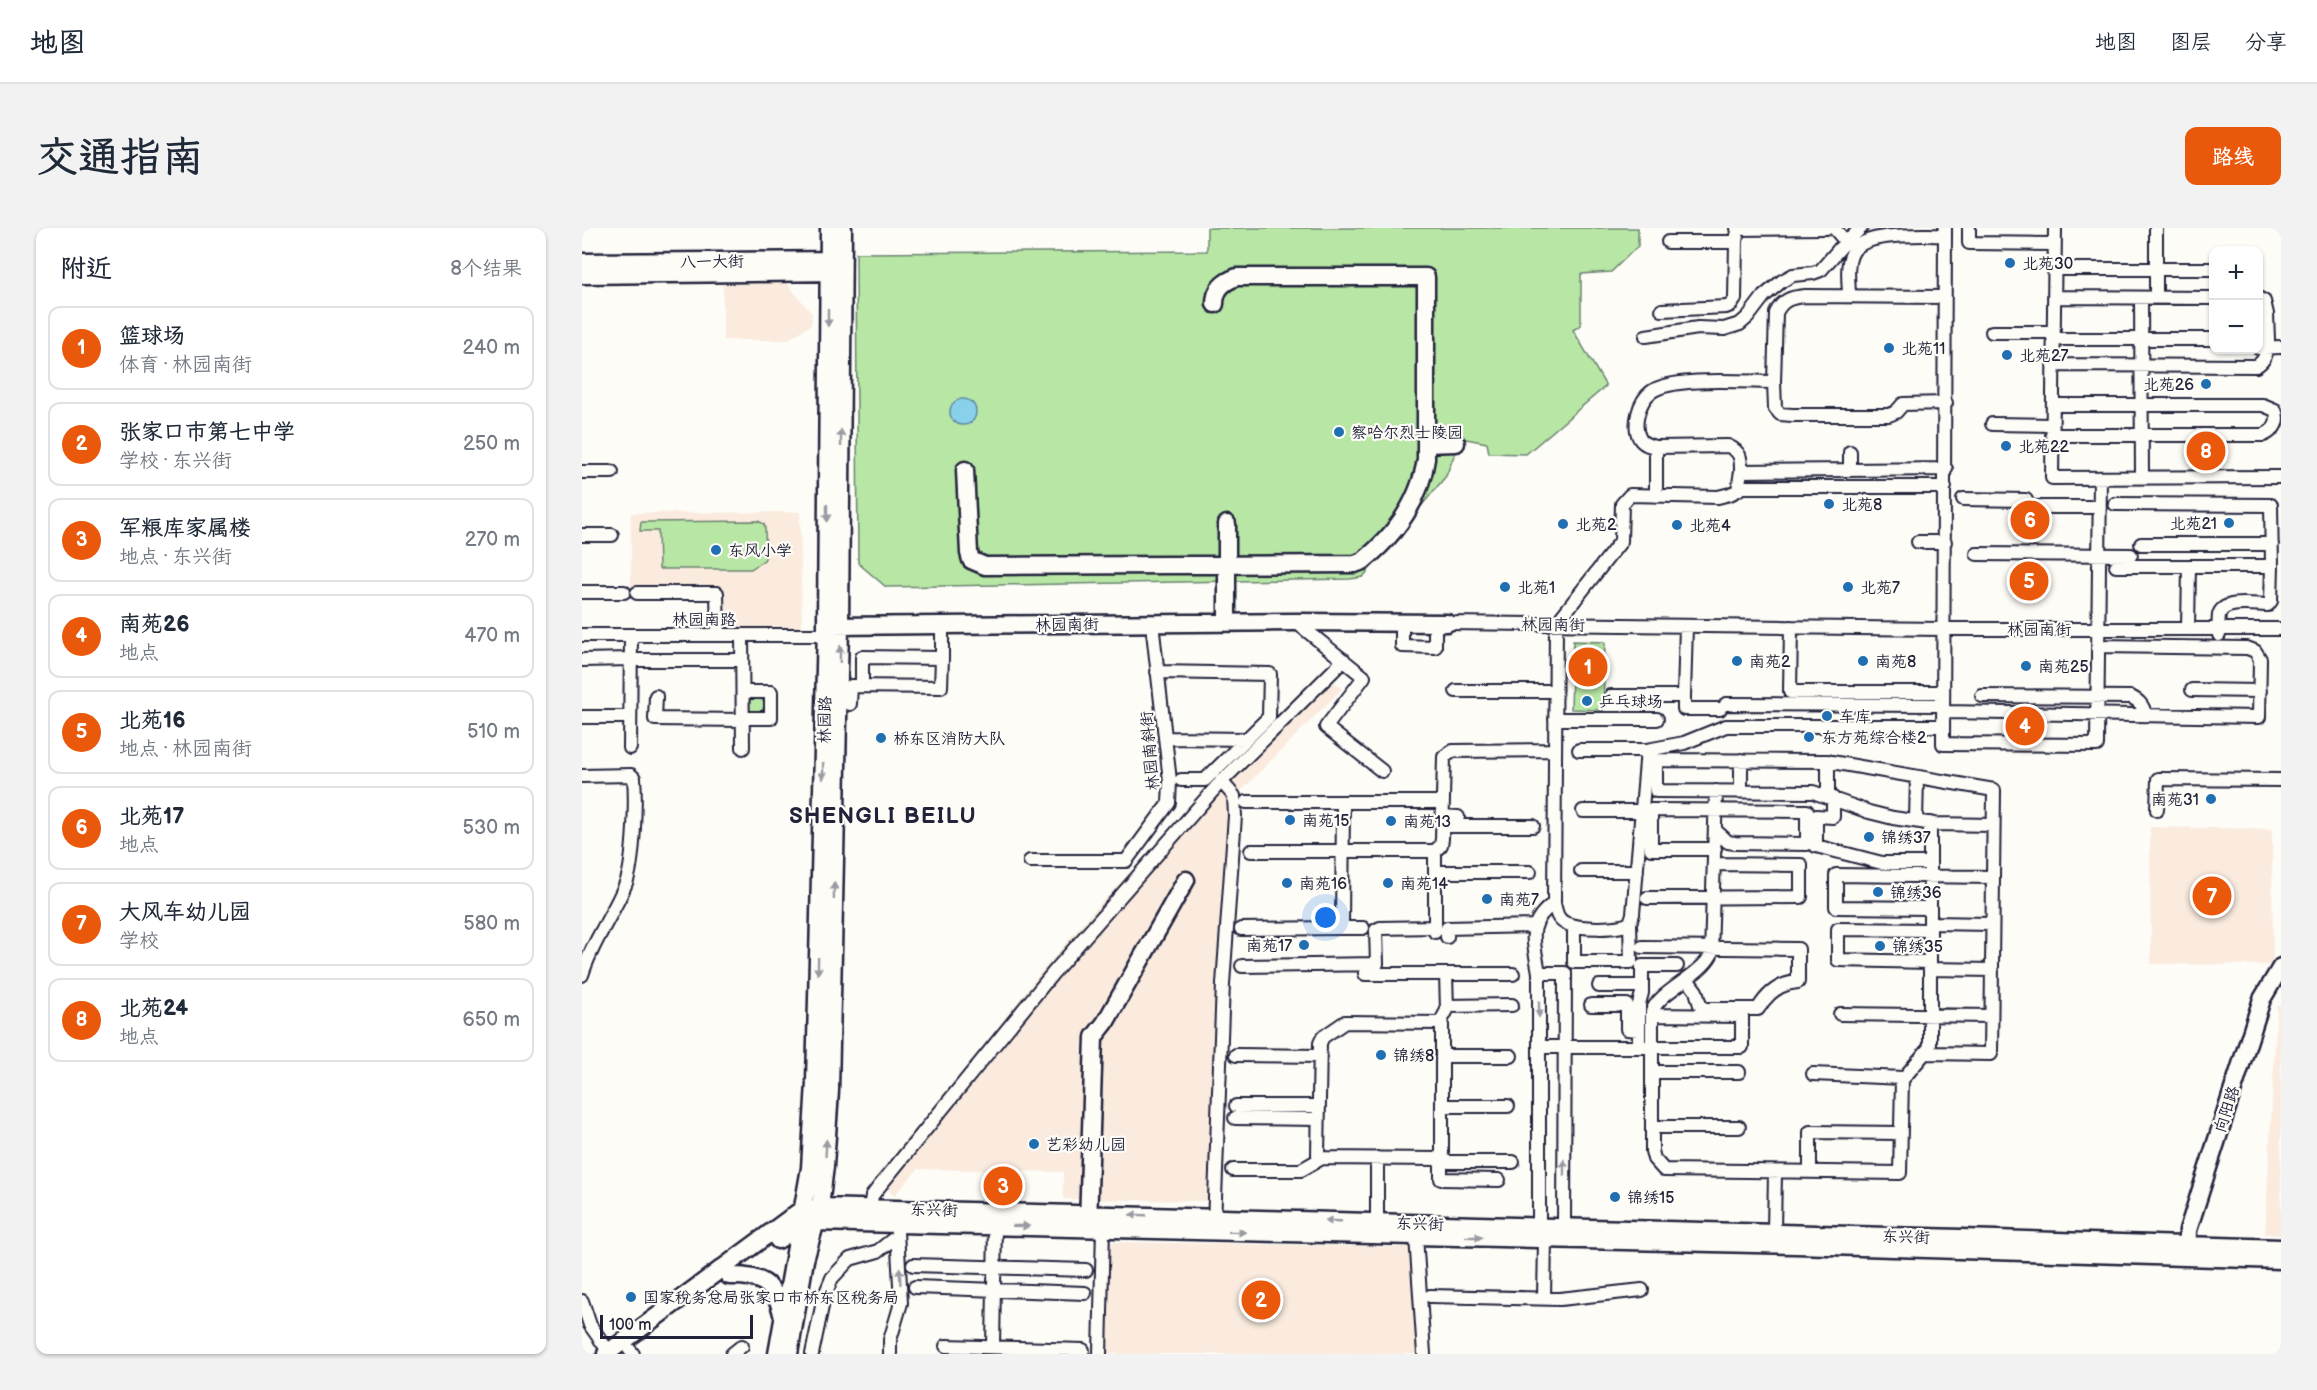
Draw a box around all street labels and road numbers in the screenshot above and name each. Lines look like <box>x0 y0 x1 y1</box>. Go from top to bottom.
street label: 八一大街 <box>680 252 744 273</box>
street label: 林园南路 <box>672 611 736 630</box>
street label: 林园南街 <box>1035 615 1099 636</box>
street label: 林园南街 <box>1521 615 1585 636</box>
street label: 林园南街 <box>2007 621 2071 640</box>
street label: 林园路 <box>816 696 835 744</box>
street label: 林园南斜街 <box>1138 710 1163 792</box>
street label: 向阳路 <box>2211 1084 2244 1135</box>
street label: 东兴街 <box>910 1200 958 1221</box>
street label: 东兴街 <box>1396 1214 1444 1235</box>
street label: 东兴街 <box>1882 1227 1930 1248</box>

